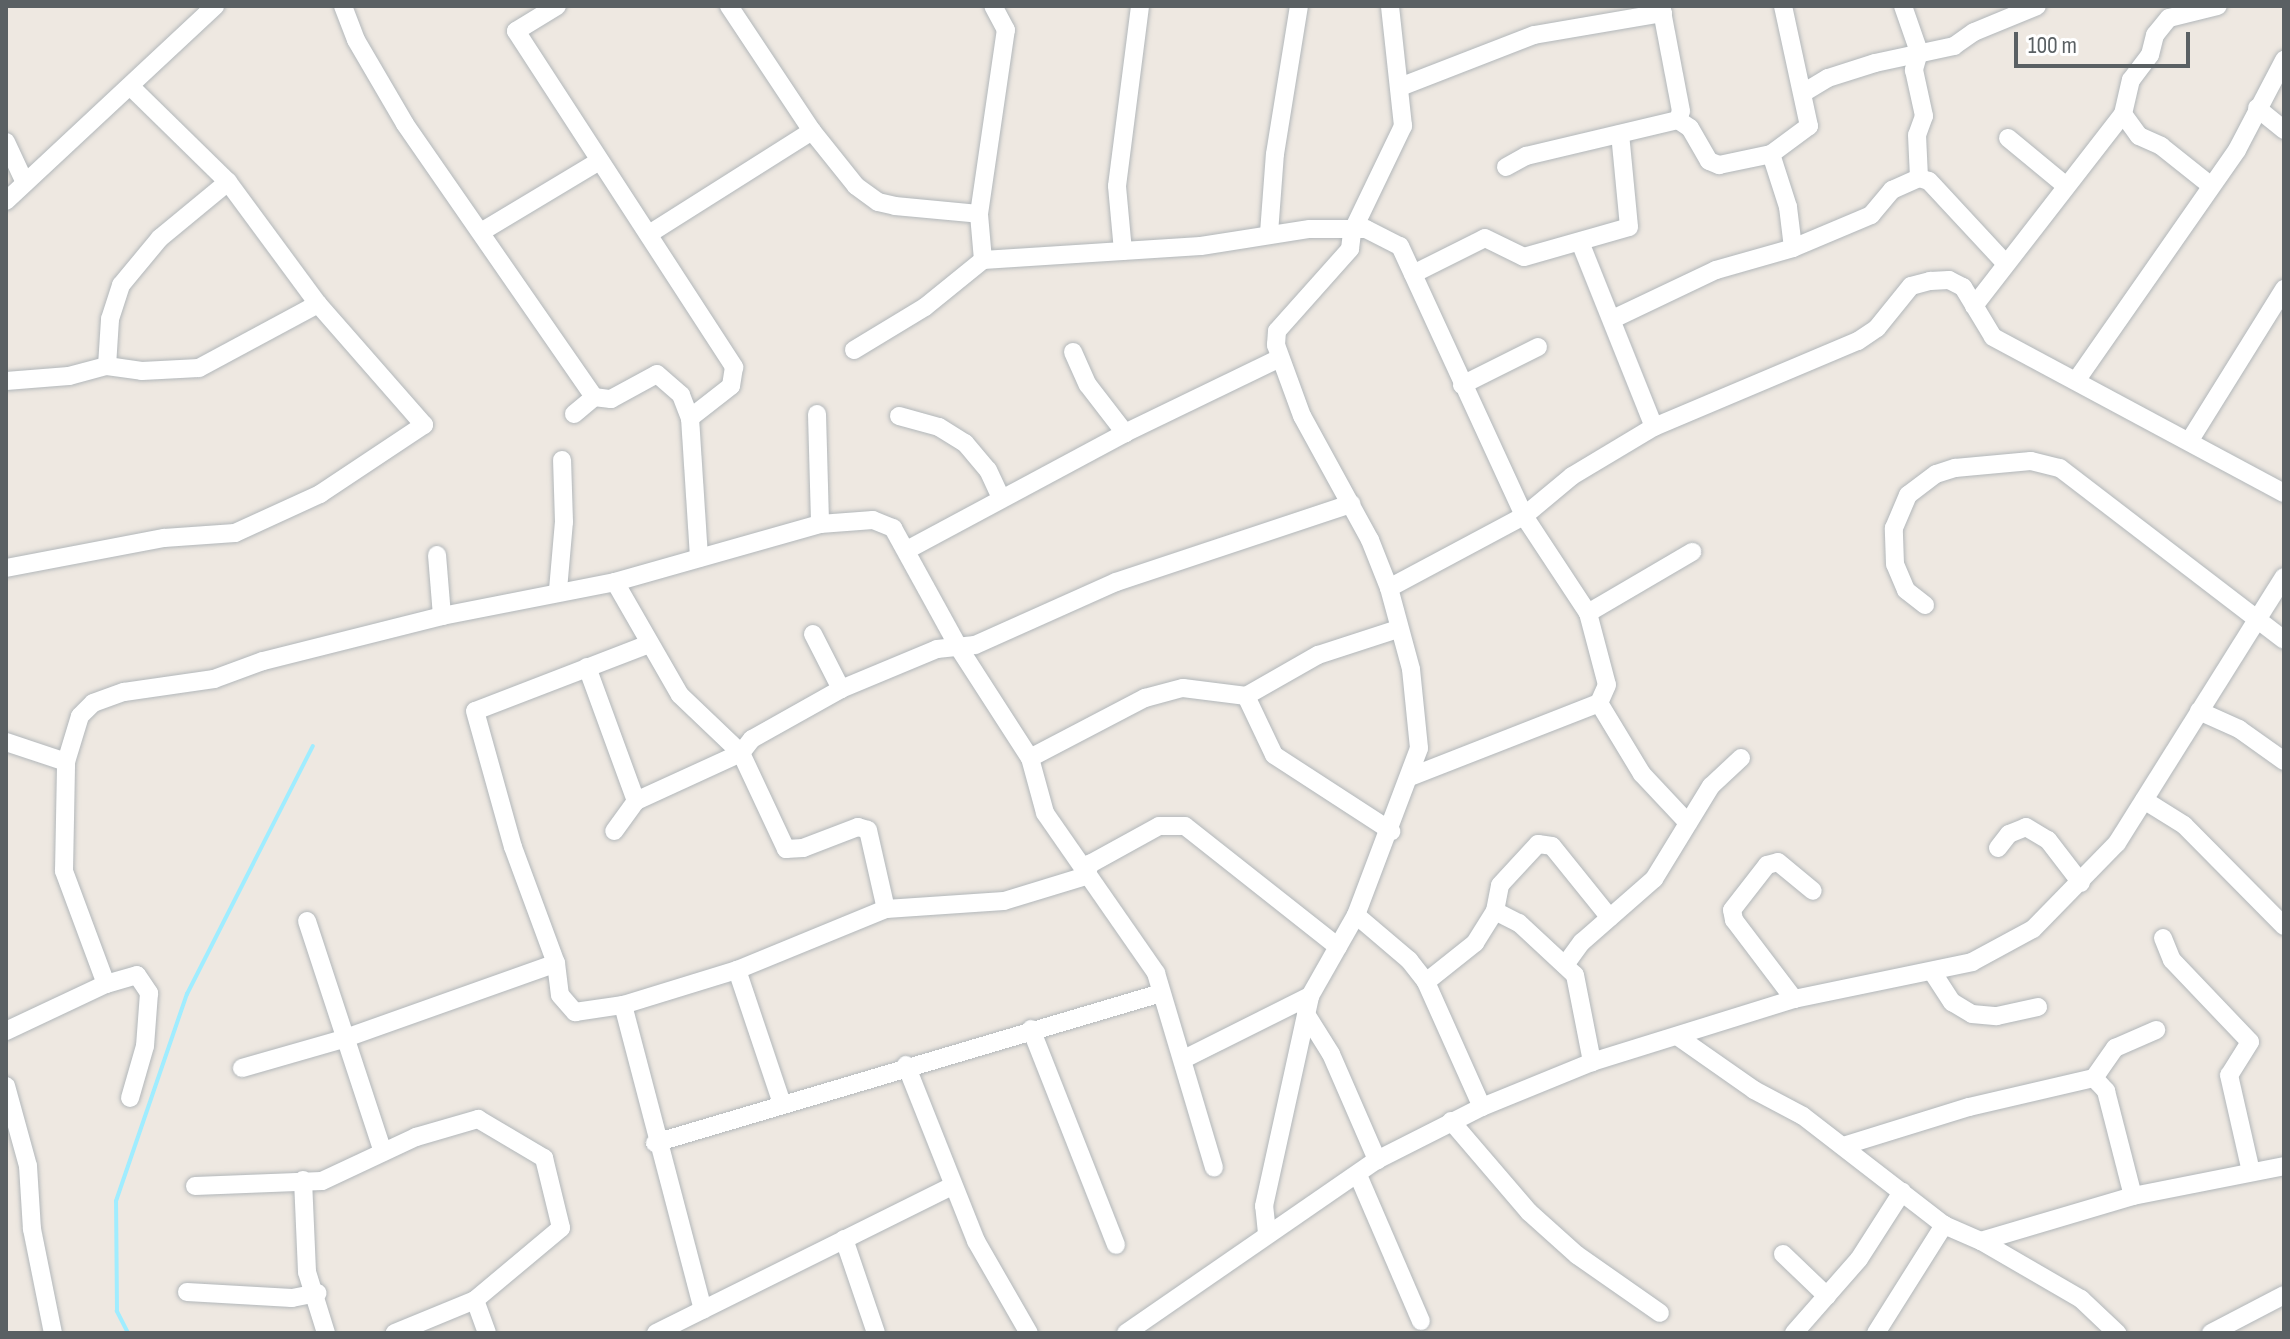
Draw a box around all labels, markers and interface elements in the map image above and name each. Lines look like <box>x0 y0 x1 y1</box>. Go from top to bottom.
scale bar <box>2018 16 2194 66</box>
text: 100 m <box>2028 31 2077 60</box>

